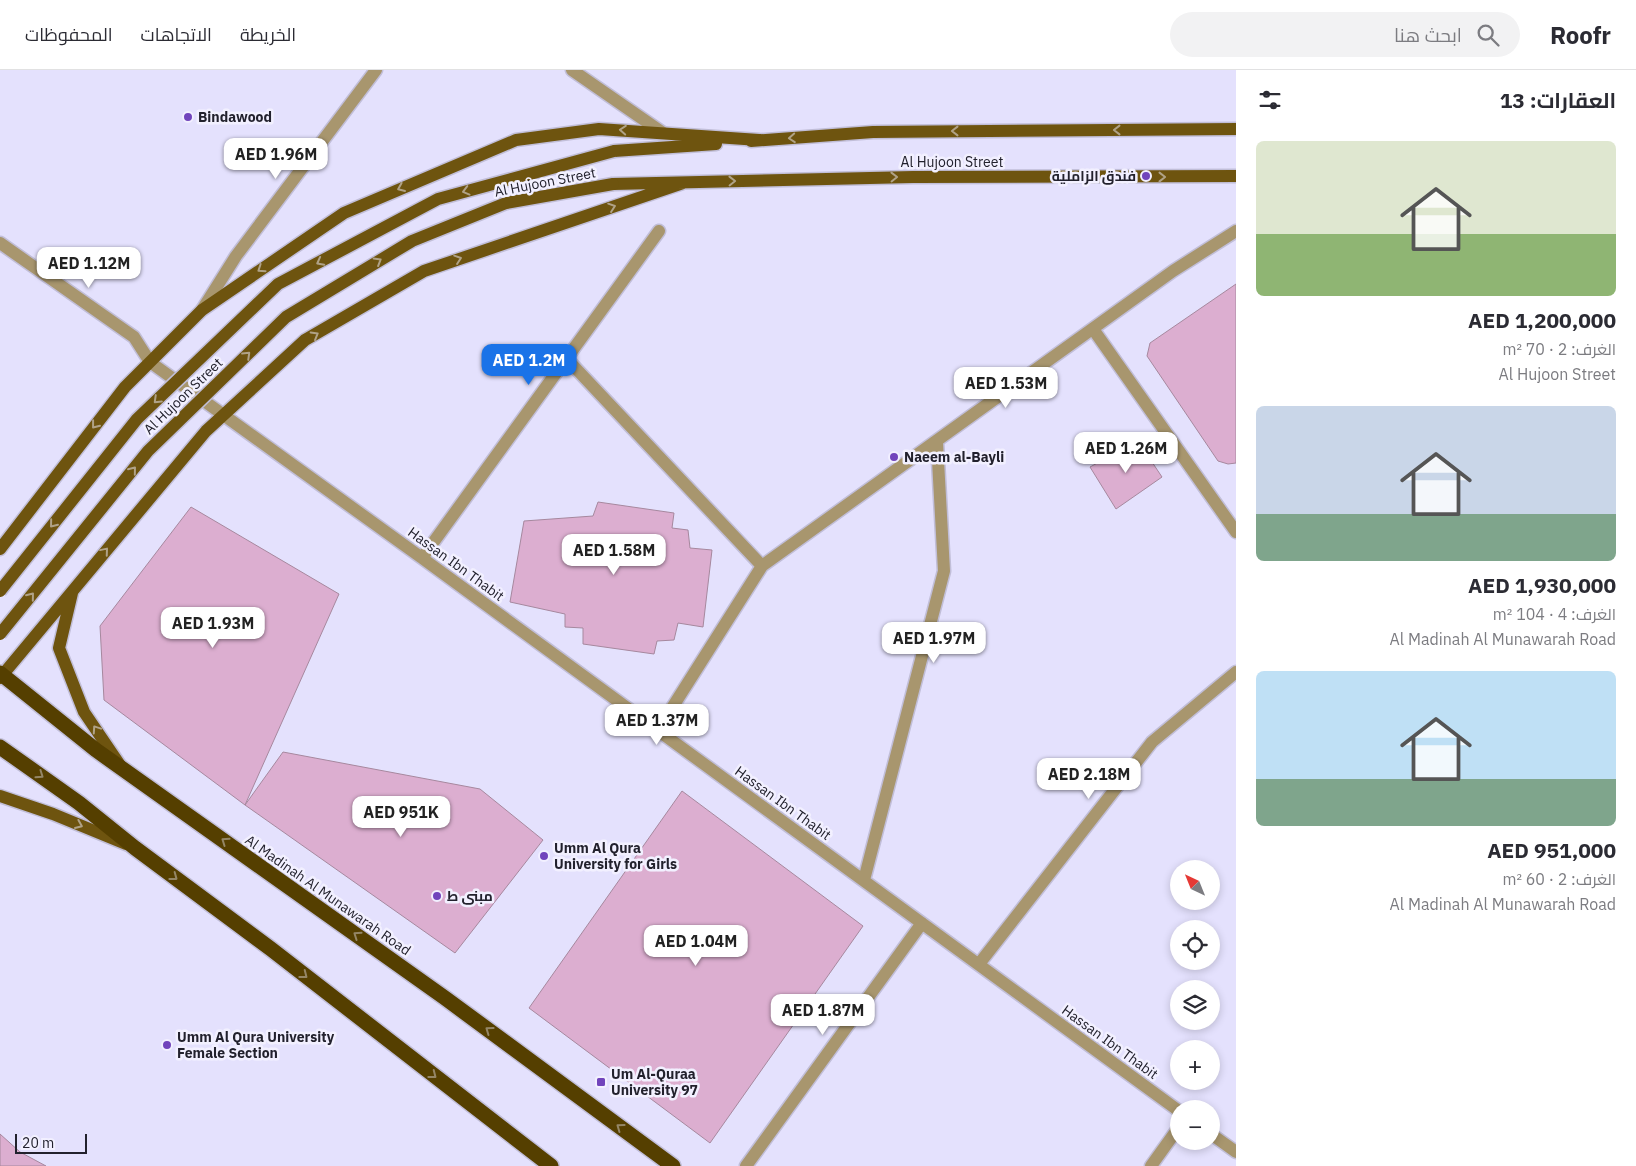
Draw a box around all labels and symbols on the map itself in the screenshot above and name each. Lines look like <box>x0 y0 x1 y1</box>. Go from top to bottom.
place label: Bindawood <box>198 108 272 126</box>
marker: Bindawood <box>182 111 194 123</box>
one-way arrow <box>619 125 627 136</box>
one-way arrow <box>1113 125 1121 135</box>
one-way arrow <box>951 126 958 136</box>
one-way arrow <box>788 132 796 143</box>
pin: AED 1.96M <box>219 138 333 180</box>
street label: Al Hujoon Street <box>901 153 1003 171</box>
street label: Al Hujoon Street <box>493 163 597 201</box>
place label: فندق الزاملية <box>1052 167 1136 185</box>
marker: فندق الزاملية <box>1140 170 1152 182</box>
one-way arrow <box>891 172 899 183</box>
one-way arrow <box>1158 172 1166 182</box>
one-way arrow <box>728 176 736 187</box>
one-way arrow <box>397 182 406 193</box>
one-way arrow <box>462 186 470 196</box>
one-way arrow <box>607 203 616 213</box>
pin: AED 1.12M <box>32 246 146 289</box>
one-way arrow <box>453 255 462 265</box>
one-way arrow <box>316 256 325 266</box>
one-way arrow <box>373 257 382 267</box>
one-way arrow <box>257 263 267 272</box>
one-way arrow <box>309 331 318 341</box>
pin: AED 1.2M <box>477 344 581 386</box>
one-way arrow <box>241 351 250 360</box>
street label: Al Hujoon Street <box>140 354 226 438</box>
pin: AED 1.53M <box>949 366 1063 409</box>
one-way arrow <box>154 394 163 403</box>
one-way arrow <box>93 419 101 428</box>
pin: AED 1.26M <box>1069 432 1183 474</box>
place label: Naeem al-Bayli <box>904 448 1004 466</box>
marker: Naeem al-Bayli <box>888 451 900 463</box>
one-way arrow <box>127 467 135 476</box>
one-way arrow <box>50 518 58 527</box>
street label: Hassan Ibn Thabit <box>404 523 508 605</box>
pin: AED 1.58M <box>557 534 671 576</box>
one-way arrow <box>99 548 107 557</box>
one-way arrow <box>25 593 34 602</box>
pin: AED 1.93M <box>156 606 270 649</box>
pin: AED 1.97M <box>877 622 991 664</box>
pin: AED 1.37M <box>600 704 714 746</box>
one-way arrow <box>93 726 102 735</box>
pin: AED 2.18M <box>1032 758 1146 800</box>
street label: Hassan Ibn Thabit <box>731 762 835 844</box>
one-way arrow <box>34 769 44 778</box>
pin: AED 951K <box>349 796 453 838</box>
one-way arrow <box>74 818 83 829</box>
street label: Al Madinah Al Munawarah Road <box>242 831 414 959</box>
one-way arrow <box>221 838 231 847</box>
place label: Umm Al Qura University for Girls <box>554 839 677 873</box>
marker: Umm Al Qura University for Girls <box>538 850 550 862</box>
north arrow <box>1170 860 1220 910</box>
one-way arrow <box>168 872 177 880</box>
place label: مبنى ط <box>447 887 493 905</box>
marker: مبنى ط <box>431 890 443 902</box>
pin: AED 1.04M <box>639 924 753 967</box>
one-way arrow <box>353 932 363 941</box>
one-way arrow <box>298 970 307 978</box>
pin: AED 1.87M <box>766 994 880 1036</box>
street label: Hassan Ibn Thabit <box>1058 1001 1162 1083</box>
one-way arrow <box>485 1027 495 1036</box>
place label: Umm Al Qura University Female Section <box>177 1028 335 1062</box>
marker: Umm Al Qura University Female Section <box>161 1039 173 1051</box>
place label: Um Al-Quraa University 97 <box>611 1065 698 1099</box>
one-way arrow <box>427 1069 436 1077</box>
marker: Um Al-Quraa University 97 <box>595 1076 607 1088</box>
one-way arrow <box>617 1124 626 1132</box>
scale bar <box>15 1131 88 1154</box>

